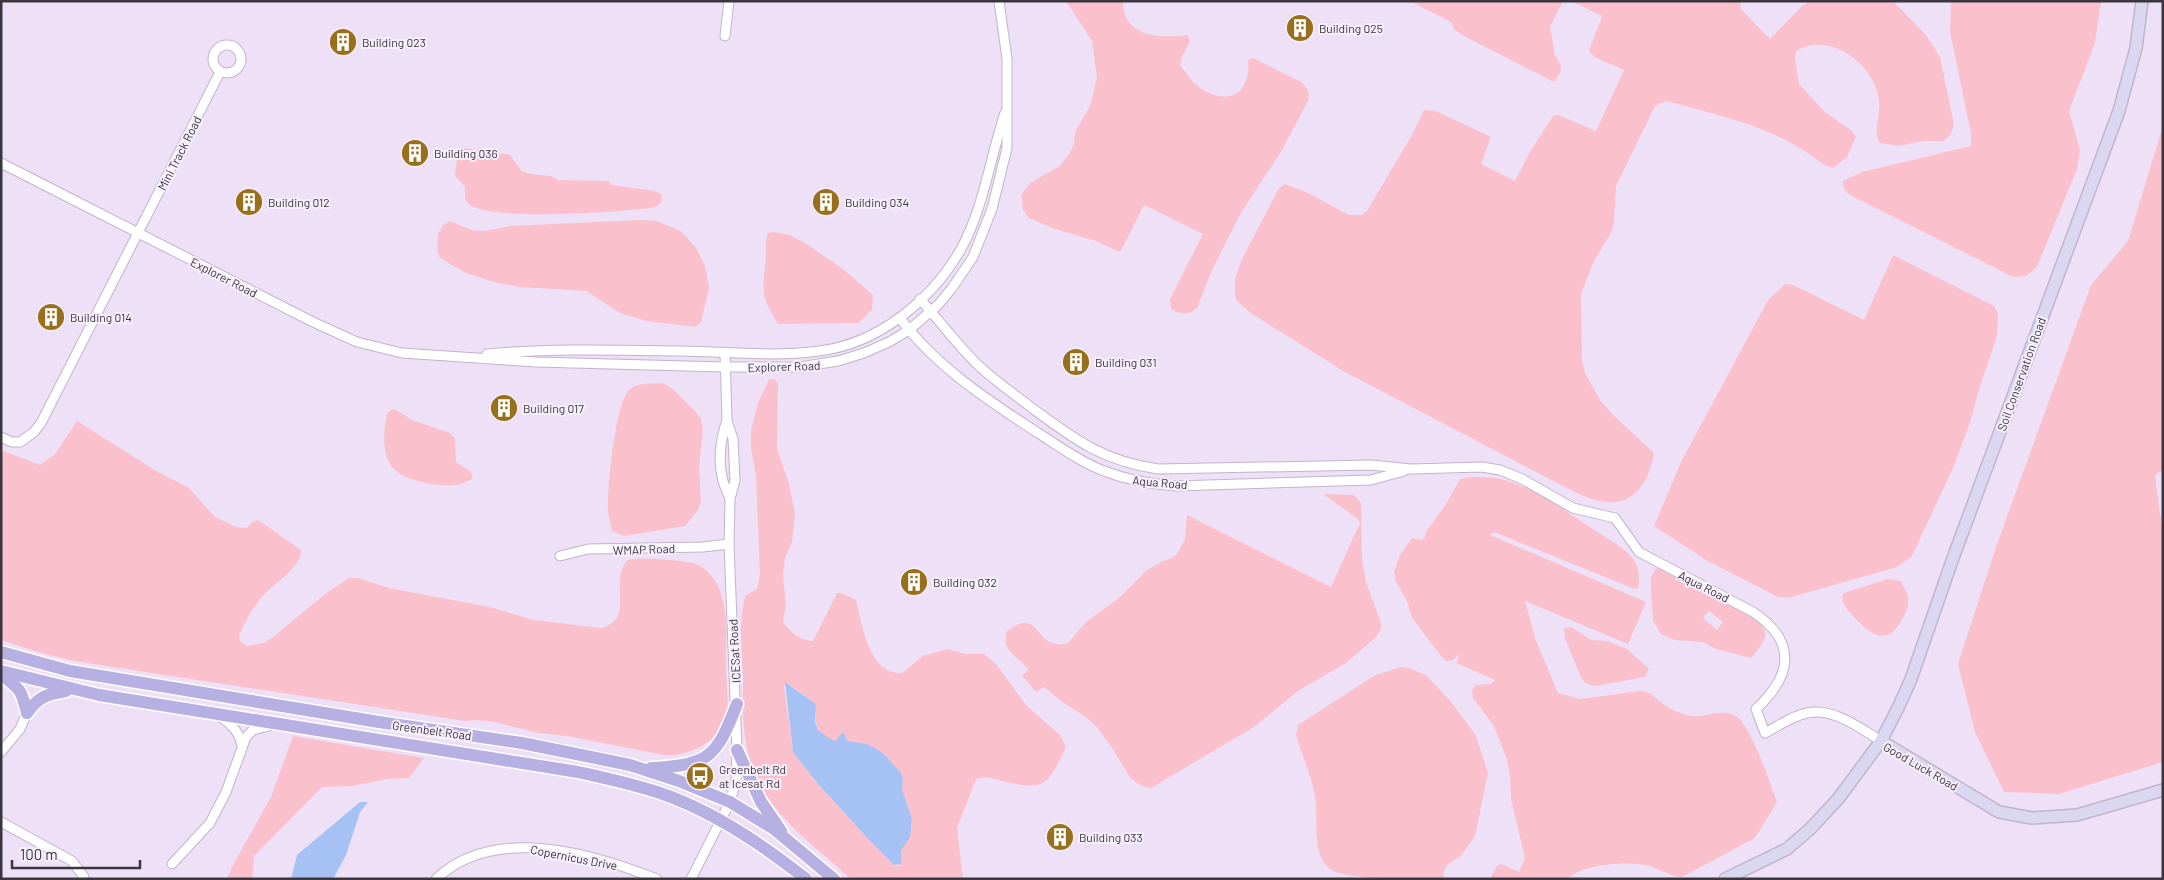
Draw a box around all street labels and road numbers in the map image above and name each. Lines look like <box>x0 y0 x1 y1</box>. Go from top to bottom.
street label: Mini Track Road <box>154 114 204 192</box>
street label: Explorer Road <box>188 254 260 300</box>
street label: Soil Conservation Road <box>1994 315 2048 433</box>
street label: Explorer Road <box>747 358 821 374</box>
street label: Aqua Road <box>1132 473 1188 491</box>
street label: WMAP Road <box>613 541 675 557</box>
street label: Aqua Road <box>1676 567 1732 605</box>
street label: ICESat Road <box>725 619 743 683</box>
street label: Greenbelt Road <box>391 718 473 742</box>
street label: Good Luck Road <box>1881 739 1961 793</box>
street label: Copernicus Drive <box>529 842 619 872</box>

